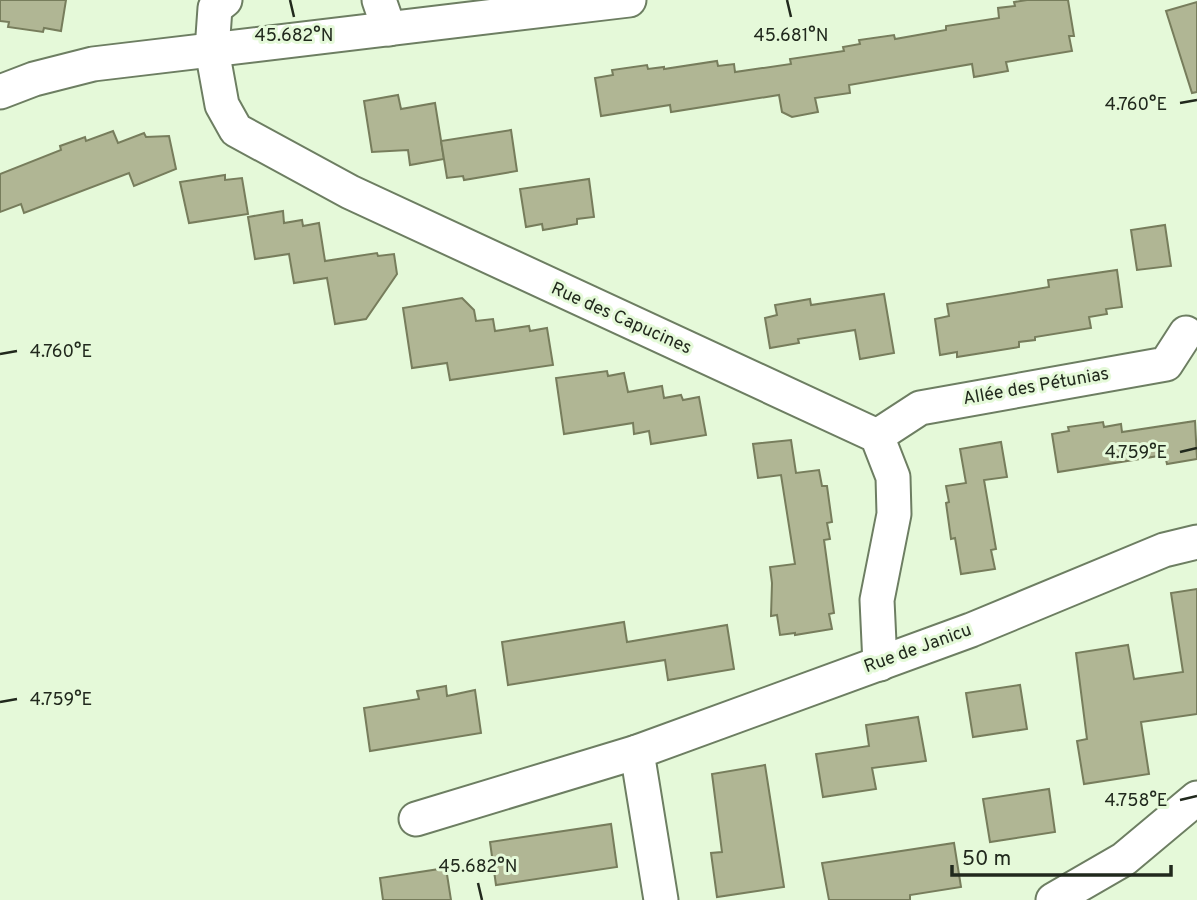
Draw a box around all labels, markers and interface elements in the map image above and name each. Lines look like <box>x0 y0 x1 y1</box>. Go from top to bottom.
text: 45.682°N <box>255 25 333 48</box>
text: 45.681°N <box>754 25 828 48</box>
text: 4.760°E <box>1105 94 1167 117</box>
street label: Rue des Capucines <box>547 278 695 360</box>
text: 4.760°E <box>30 341 92 364</box>
street label: Allée des Pétunias <box>961 363 1111 411</box>
text: 4.759°E <box>1105 442 1167 465</box>
street label: Rue de Janicu <box>861 619 975 679</box>
text: 4.759°E <box>30 689 92 712</box>
text: 4.758°E <box>1104 790 1168 813</box>
scale bar <box>952 834 1171 878</box>
text: 50 m <box>962 846 1011 873</box>
text: 45.682°N <box>439 856 517 879</box>

